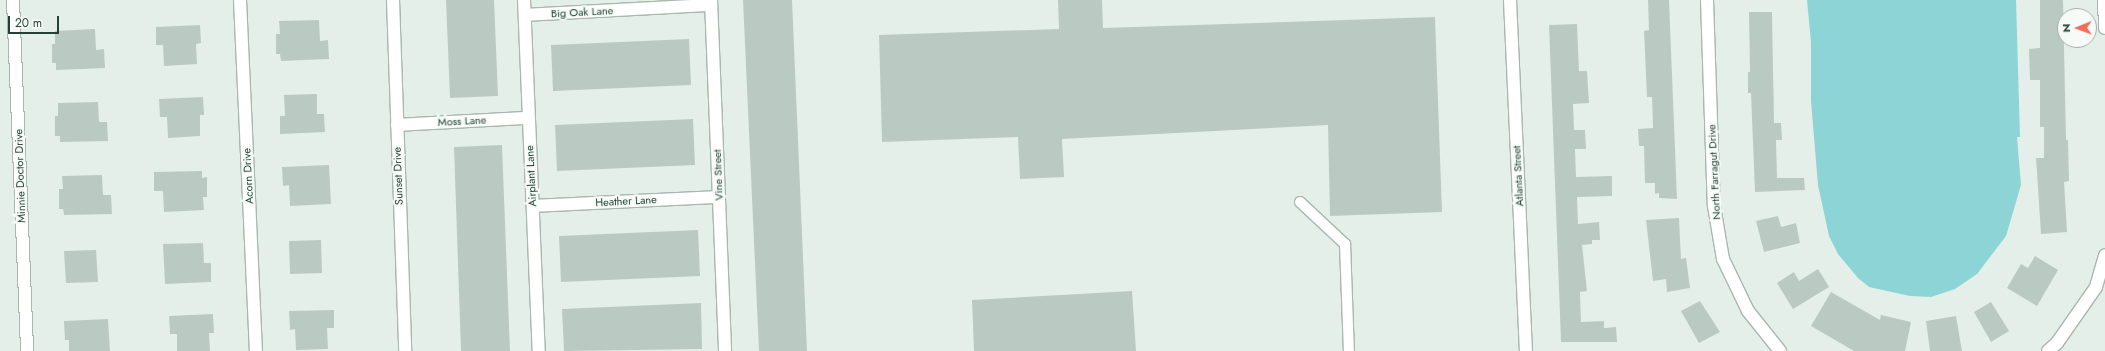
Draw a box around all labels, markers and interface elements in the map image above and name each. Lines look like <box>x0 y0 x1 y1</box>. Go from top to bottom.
street label: Big Oak Lane <box>551 4 613 20</box>
scale bar <box>10 8 61 34</box>
north arrow <box>2057 8 2097 48</box>
text: 20 m <box>15 14 42 32</box>
text: N <box>2058 24 2074 33</box>
street label: Moss Lane <box>437 113 487 129</box>
street label: North Farragut Drive <box>1705 124 1723 220</box>
street label: Minnie Doctor Drive <box>12 129 28 223</box>
street label: Airplant Lane <box>523 145 539 207</box>
street label: Atlanta Street <box>1510 145 1526 207</box>
street label: Sunset Drive <box>390 147 406 205</box>
street label: Acorn Drive <box>240 148 256 204</box>
street label: Vine Street <box>711 149 725 201</box>
street label: Heather Lane <box>595 193 657 209</box>

